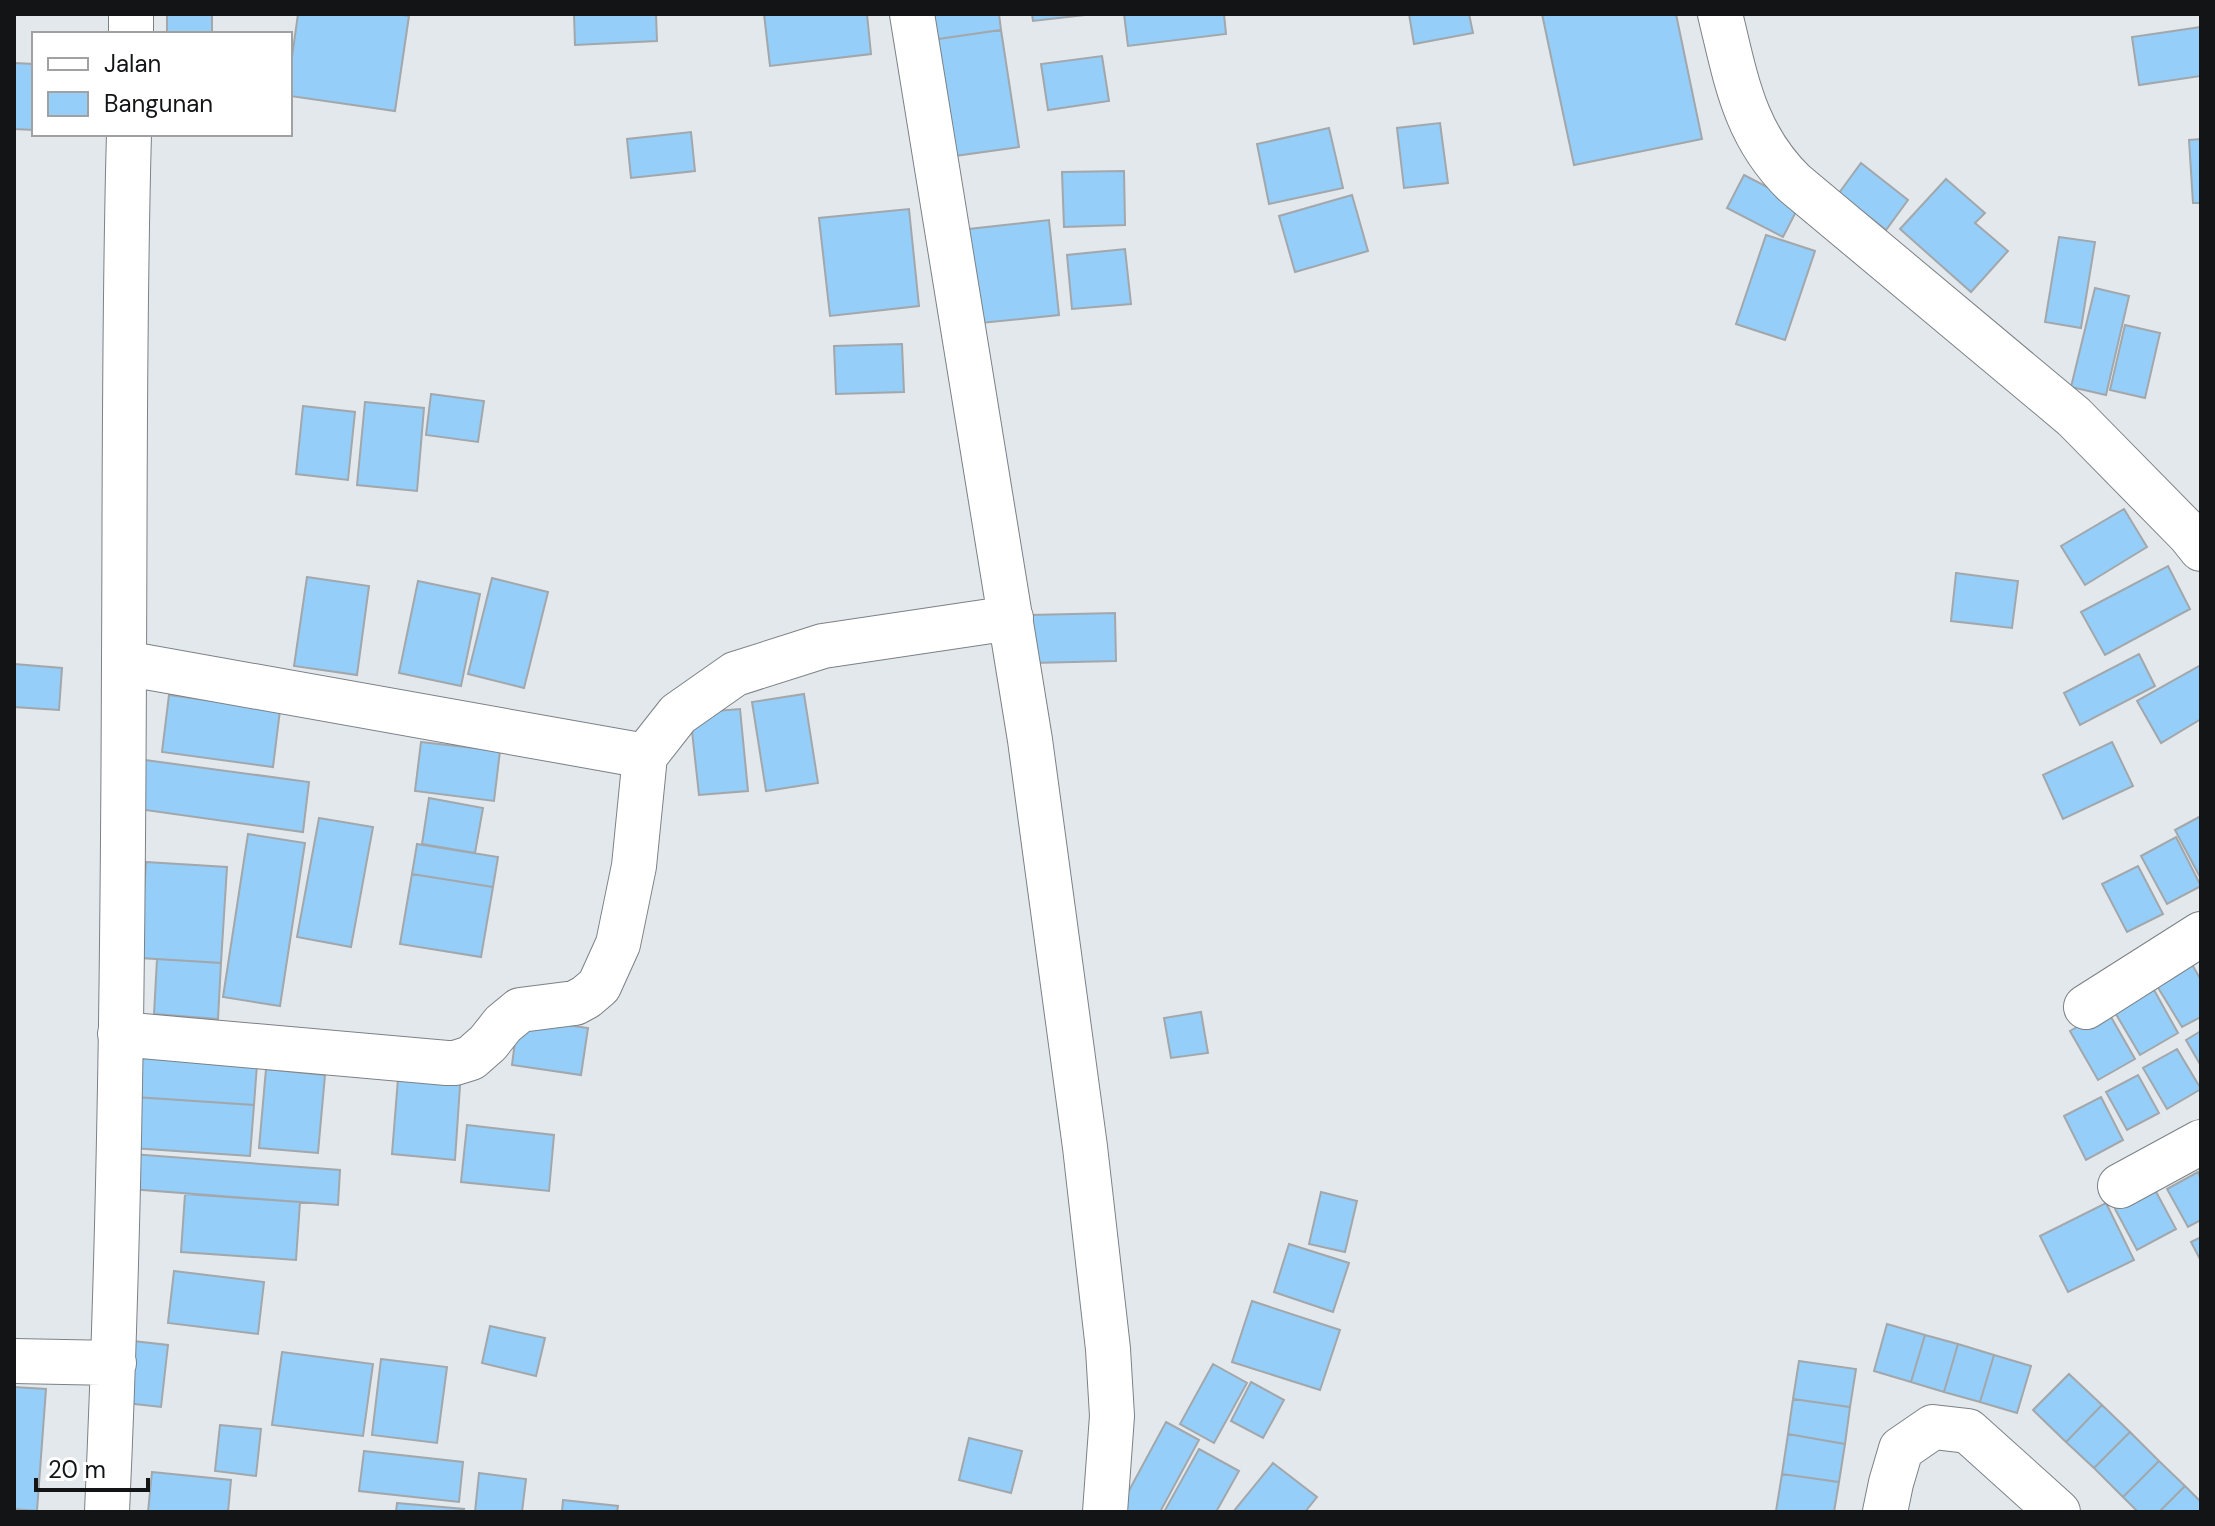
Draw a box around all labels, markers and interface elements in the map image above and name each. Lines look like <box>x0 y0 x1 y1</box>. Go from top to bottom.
legend <box>32 32 292 136</box>
text: Jalan <box>104 48 161 79</box>
text: Bangunan <box>104 88 213 119</box>
scale bar <box>36 1442 148 1492</box>
text: 20 m <box>48 1454 106 1485</box>

